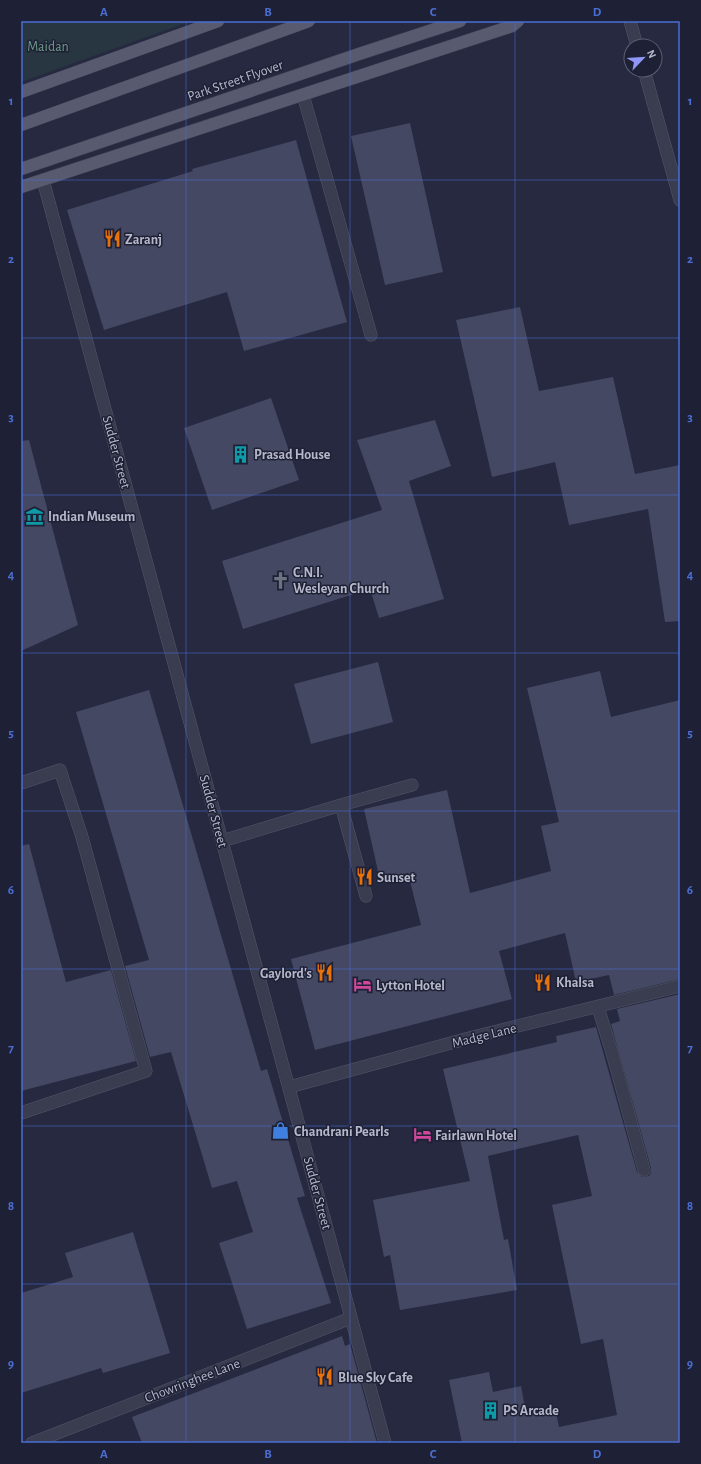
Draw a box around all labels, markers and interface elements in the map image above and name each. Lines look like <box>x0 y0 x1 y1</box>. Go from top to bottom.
text: A <box>100 6 108 19</box>
text: B <box>264 6 272 19</box>
text: C <box>430 6 437 19</box>
text: D <box>593 6 602 19</box>
north arrow <box>623 38 663 78</box>
park label: Maidan <box>27 40 69 54</box>
text: N <box>645 48 658 60</box>
street label: Park Street Flyover <box>186 58 286 104</box>
text: 1 <box>9 95 13 108</box>
text: 1 <box>688 95 692 108</box>
restaurant icon: Zaranj <box>102 229 122 249</box>
place label: Zaranj <box>125 233 162 247</box>
text: 2 <box>8 253 14 266</box>
text: 2 <box>687 253 693 266</box>
text: 3 <box>8 411 14 424</box>
text: 3 <box>687 411 693 424</box>
street label: Sudder Street <box>100 414 133 491</box>
building icon: Prasad House <box>231 444 251 464</box>
place label: Prasad House <box>254 448 331 462</box>
museum icon: Indian Museum <box>25 506 45 526</box>
place label: Indian Museum <box>48 510 135 524</box>
place label: C.N.I. Wesleyan Church <box>293 566 389 596</box>
text: 4 <box>8 569 15 582</box>
text: 4 <box>687 569 694 582</box>
church icon: C.N.I. Wesleyan Church <box>270 570 290 590</box>
text: 5 <box>8 727 14 740</box>
text: 5 <box>687 727 693 740</box>
street label: Sudder Street <box>197 773 230 850</box>
restaurant icon: Sunset <box>354 867 374 887</box>
place label: Sunset <box>377 871 416 885</box>
text: 6 <box>8 884 14 897</box>
text: 6 <box>687 884 693 897</box>
restaurant icon: Gaylord's <box>315 963 335 983</box>
place label: Gaylord's <box>260 967 312 981</box>
restaurant icon: Khalsa <box>533 972 553 992</box>
hotel icon: Lytton Hotel <box>353 975 373 995</box>
place label: Khalsa <box>556 976 594 990</box>
place label: Lytton Hotel <box>376 979 445 993</box>
street label: Madge Lane <box>451 1021 518 1051</box>
text: 7 <box>8 1042 14 1055</box>
text: 7 <box>687 1042 693 1055</box>
shop icon: Chandrani Pearls <box>271 1121 291 1141</box>
place label: Chandrani Pearls <box>294 1125 389 1139</box>
hotel icon: Fairlawn Hotel <box>412 1125 432 1145</box>
place label: Fairlawn Hotel <box>435 1129 517 1143</box>
street label: Sudder Street <box>301 1155 334 1232</box>
text: 8 <box>8 1200 14 1213</box>
text: 8 <box>687 1200 693 1213</box>
street label: Chowringhee Lane <box>143 1356 242 1406</box>
text: 9 <box>8 1358 14 1371</box>
text: 9 <box>687 1358 693 1371</box>
restaurant icon: Blue Sky Cafe <box>315 1367 335 1387</box>
place label: Blue Sky Cafe <box>338 1371 413 1385</box>
building icon: PS Arcade <box>480 1400 500 1420</box>
place label: PS Arcade <box>503 1404 559 1418</box>
text: A <box>100 1448 108 1461</box>
text: B <box>264 1448 272 1461</box>
text: C <box>430 1448 437 1461</box>
text: D <box>593 1448 602 1461</box>

